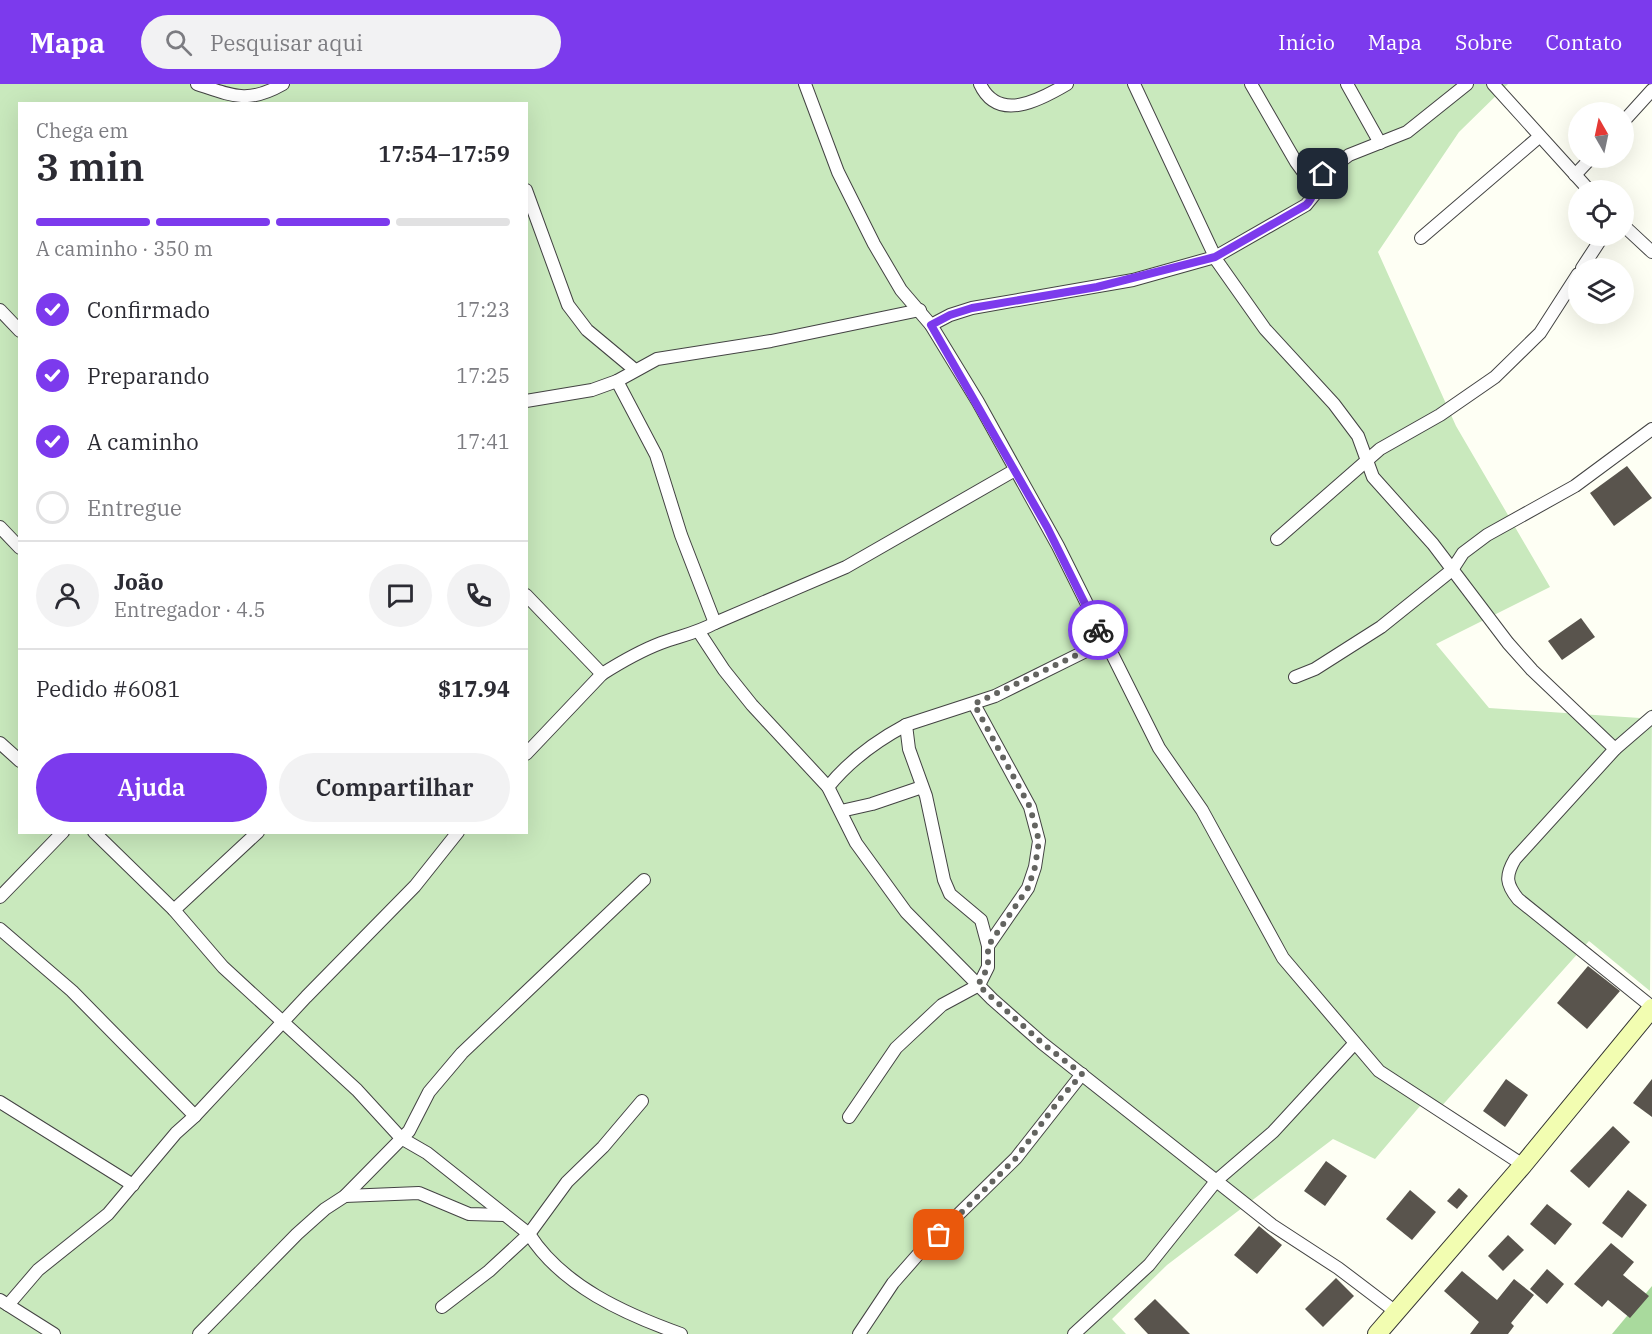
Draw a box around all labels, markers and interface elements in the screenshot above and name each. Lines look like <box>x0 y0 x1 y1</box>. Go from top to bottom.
search box <box>141 15 561 69</box>
text: Mapa <box>30 24 105 61</box>
icon: search <box>162 26 195 59</box>
text: Pesquisar aqui <box>210 28 363 57</box>
text: Início <box>1278 28 1335 56</box>
text: Mapa <box>1368 28 1422 56</box>
text: Sobre <box>1455 28 1512 56</box>
text: Contato <box>1545 28 1622 56</box>
north arrow <box>1568 102 1634 168</box>
map controls <box>1568 102 1634 324</box>
text: Chega em <box>36 117 128 144</box>
text: 17:54–17:59 <box>378 139 510 168</box>
text: 3 min <box>36 141 144 192</box>
pin <box>1297 148 1348 199</box>
icon: home <box>1306 157 1339 190</box>
button: locate <box>1568 180 1634 246</box>
text: A caminho · 350 m <box>36 235 213 262</box>
button: layers <box>1568 258 1634 324</box>
icon: check <box>36 293 69 326</box>
text: Confirmado <box>87 295 210 324</box>
text: 17:23 <box>456 296 510 323</box>
icon: check <box>36 359 69 392</box>
text: Preparando <box>87 361 209 390</box>
text: 17:25 <box>456 362 510 389</box>
icon: check <box>36 425 69 458</box>
text: A caminho <box>87 427 199 456</box>
text: 17:41 <box>456 428 510 455</box>
text: Entregue <box>87 493 182 522</box>
button: person <box>36 564 99 627</box>
button: chat <box>369 564 432 627</box>
button: phone <box>447 564 510 627</box>
text: João <box>114 567 163 596</box>
text: Entregador · 4.5 <box>114 596 265 623</box>
courier <box>1068 600 1128 660</box>
icon: bike <box>1082 614 1115 647</box>
text: Pedido #6081 <box>36 674 181 703</box>
text: $17.94 <box>438 674 510 703</box>
button: Ajuda <box>36 753 267 822</box>
button: Compartilhar <box>279 753 510 822</box>
pin <box>913 1209 964 1260</box>
icon: bag <box>922 1218 955 1251</box>

